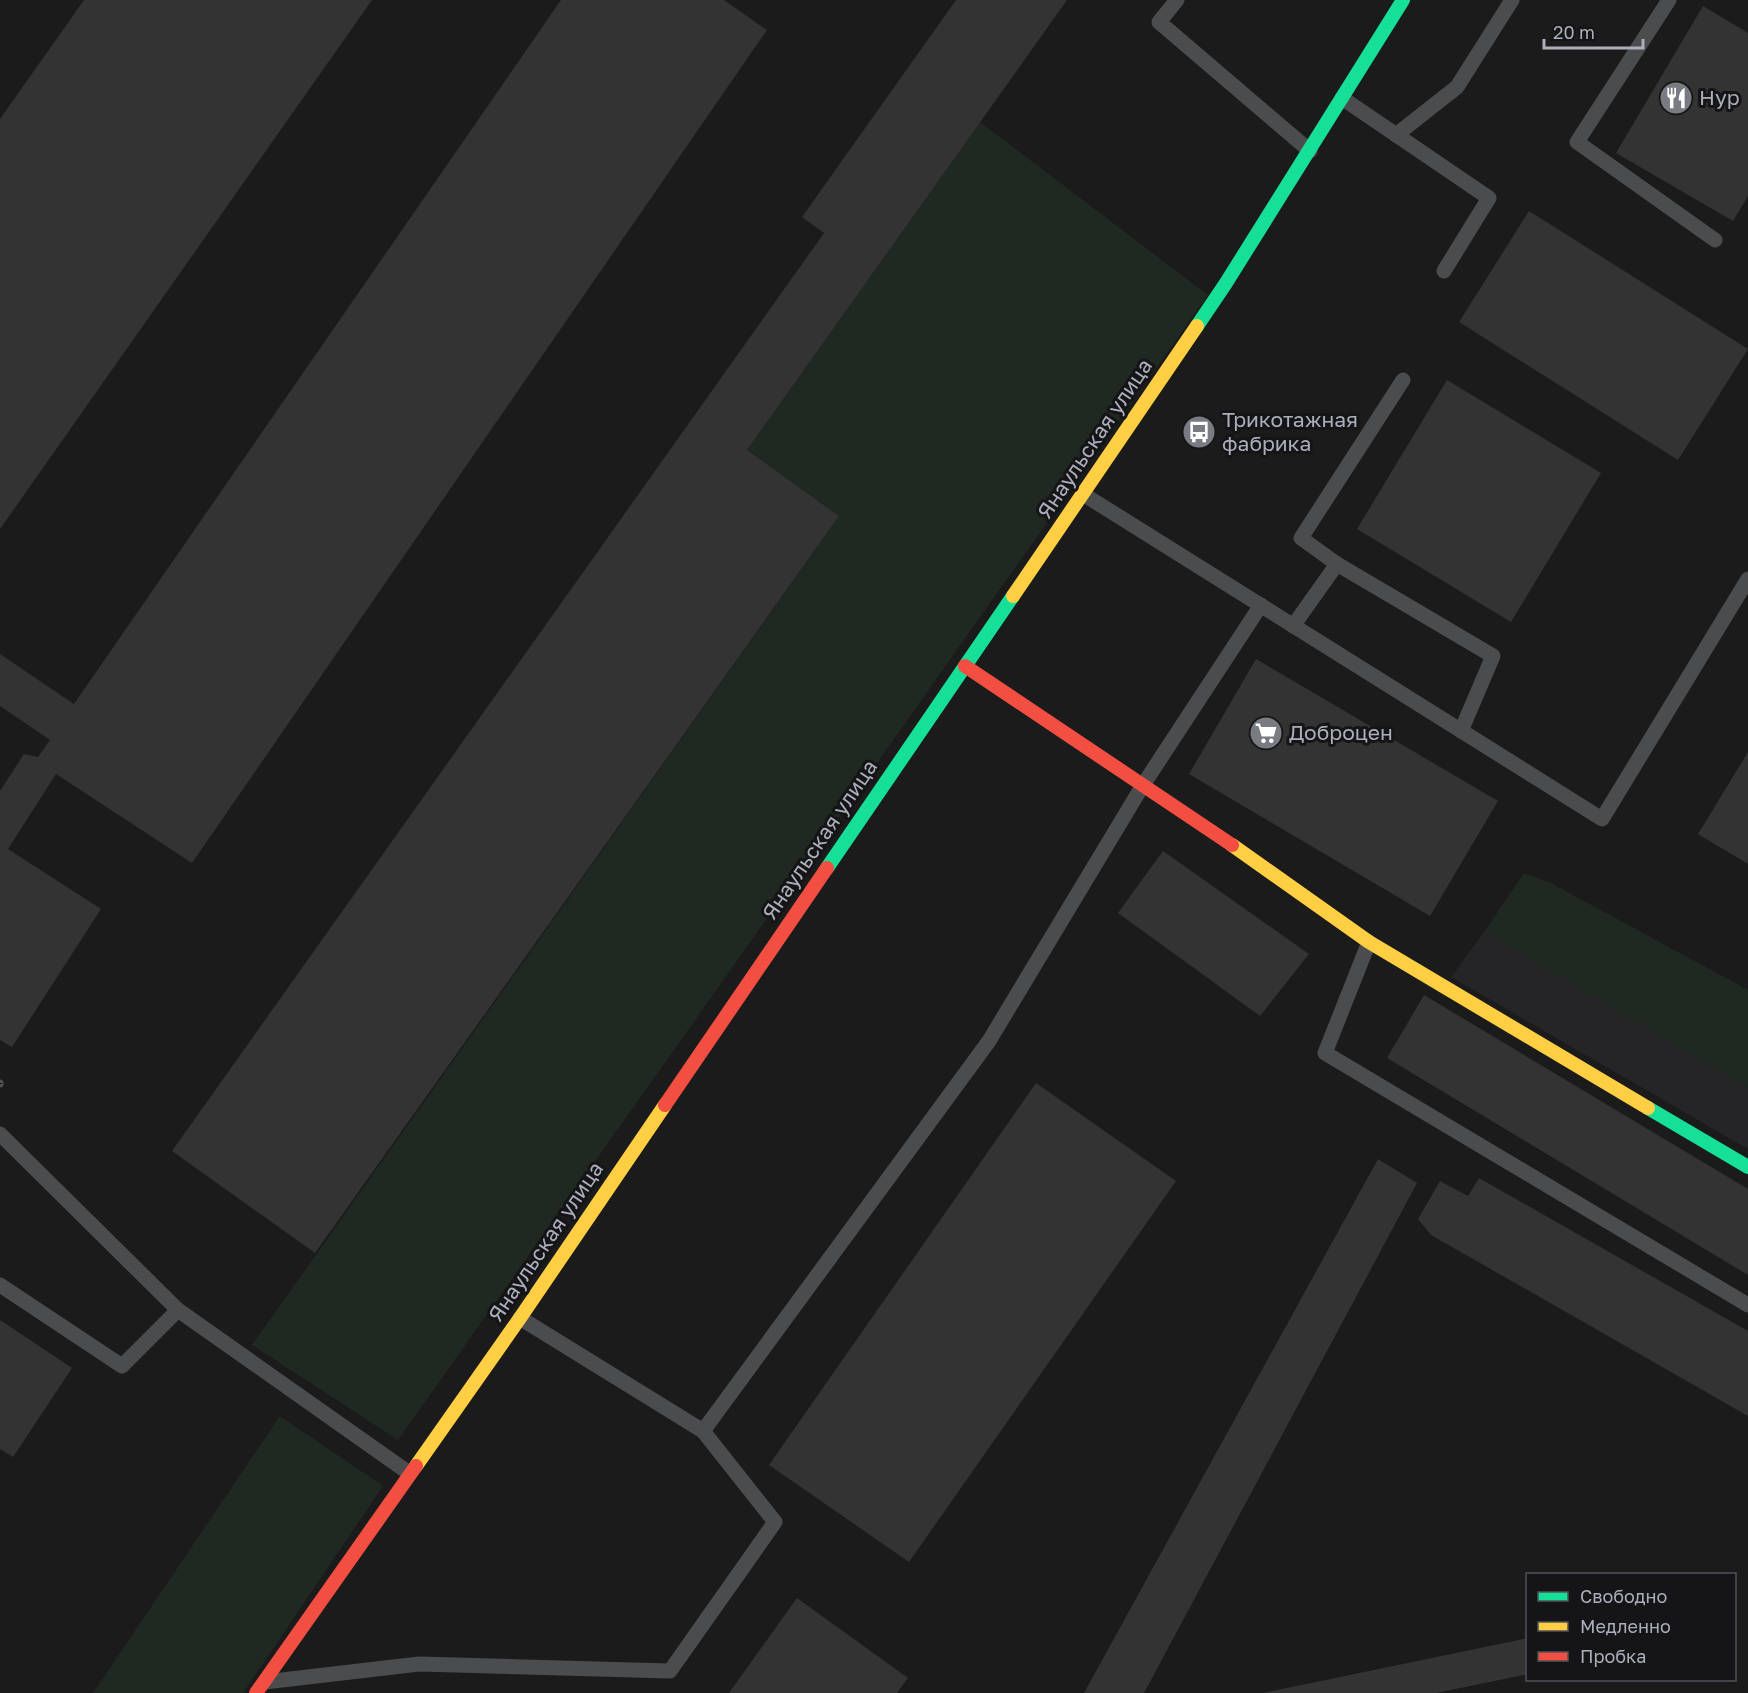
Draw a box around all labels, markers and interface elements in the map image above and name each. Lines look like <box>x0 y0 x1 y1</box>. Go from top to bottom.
scale bar <box>1544 12 1643 50</box>
text: 20 m <box>1553 21 1595 43</box>
restaurant icon: Нур <box>1658 80 1694 116</box>
place label: Нур <box>1699 84 1740 110</box>
street label: Янаульская улица <box>1031 353 1157 523</box>
place label: Трикотажная фабрика <box>1222 406 1358 456</box>
bus stop icon: Трикотажная фабрика <box>1181 414 1217 450</box>
supermarket icon: Доброцен <box>1248 715 1284 751</box>
place label: Доброцен <box>1289 719 1393 745</box>
street label: Янаульская улица <box>756 754 882 924</box>
street label: Янаульская улица <box>482 1156 608 1326</box>
legend <box>1526 1573 1736 1681</box>
text: Свободно <box>1580 1585 1667 1607</box>
text: Медленно <box>1580 1615 1671 1637</box>
text: Пробка <box>1580 1645 1646 1667</box>

